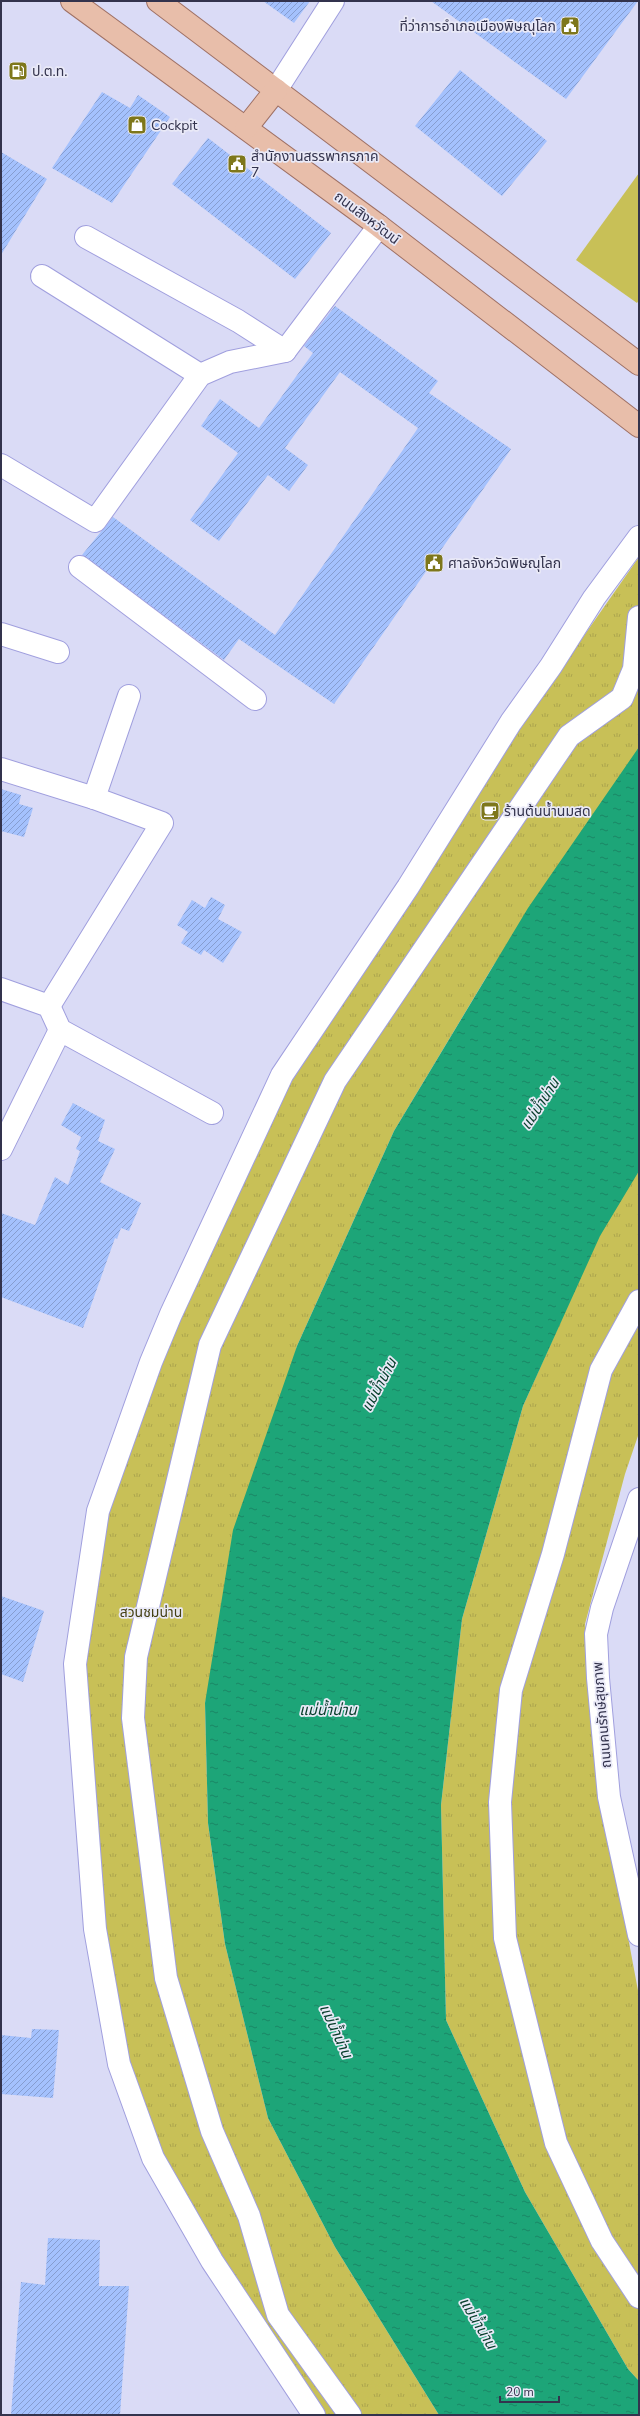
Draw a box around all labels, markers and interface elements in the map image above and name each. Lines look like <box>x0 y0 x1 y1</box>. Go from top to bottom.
public building icon: ที่ว่าการอำเภอเมืองพิษณุโลก <box>559 15 581 37</box>
place label: ที่ว่าการอำเภอเมืองพิษณุโลก <box>399 16 556 36</box>
fuel station icon: ป.ต.ท. <box>7 60 29 82</box>
place label: ป.ต.ท. <box>32 62 67 81</box>
shop icon: Cockpit <box>126 114 148 136</box>
place label: Cockpit <box>151 116 198 135</box>
place label: สำนักงานสรรพากรภาค 7 <box>251 147 379 182</box>
public building icon: สำนักงานสรรพากรภาค 7 <box>226 153 248 175</box>
street label: ถนนสิงหวัฒน์ <box>330 187 404 249</box>
public building icon: ศาลจังหวัดพิษณุโลก <box>423 552 445 574</box>
place label: ศาลจังหวัดพิษณุโลก <box>448 554 561 573</box>
cafe icon: ร้านต้นน้ำนมสด <box>479 800 501 822</box>
place label: ร้านต้นน้ำนมสด <box>504 801 591 821</box>
water label: แม่น้ำน่าน <box>515 1073 564 1134</box>
water label: แม่น้ำน่าน <box>356 1354 402 1415</box>
park label: สวนชมน่าน <box>120 1603 182 1622</box>
street label: ถนนคนรักษ์สุขภาพ <box>588 1661 616 1769</box>
water label: แม่น้ำน่าน <box>299 1699 358 1720</box>
water label: แม่น้ำน่าน <box>315 2000 358 2062</box>
water label: แม่น้ำน่าน <box>455 2293 503 2353</box>
scale bar <box>500 2378 559 2404</box>
text: 20 m <box>506 2384 534 2400</box>

